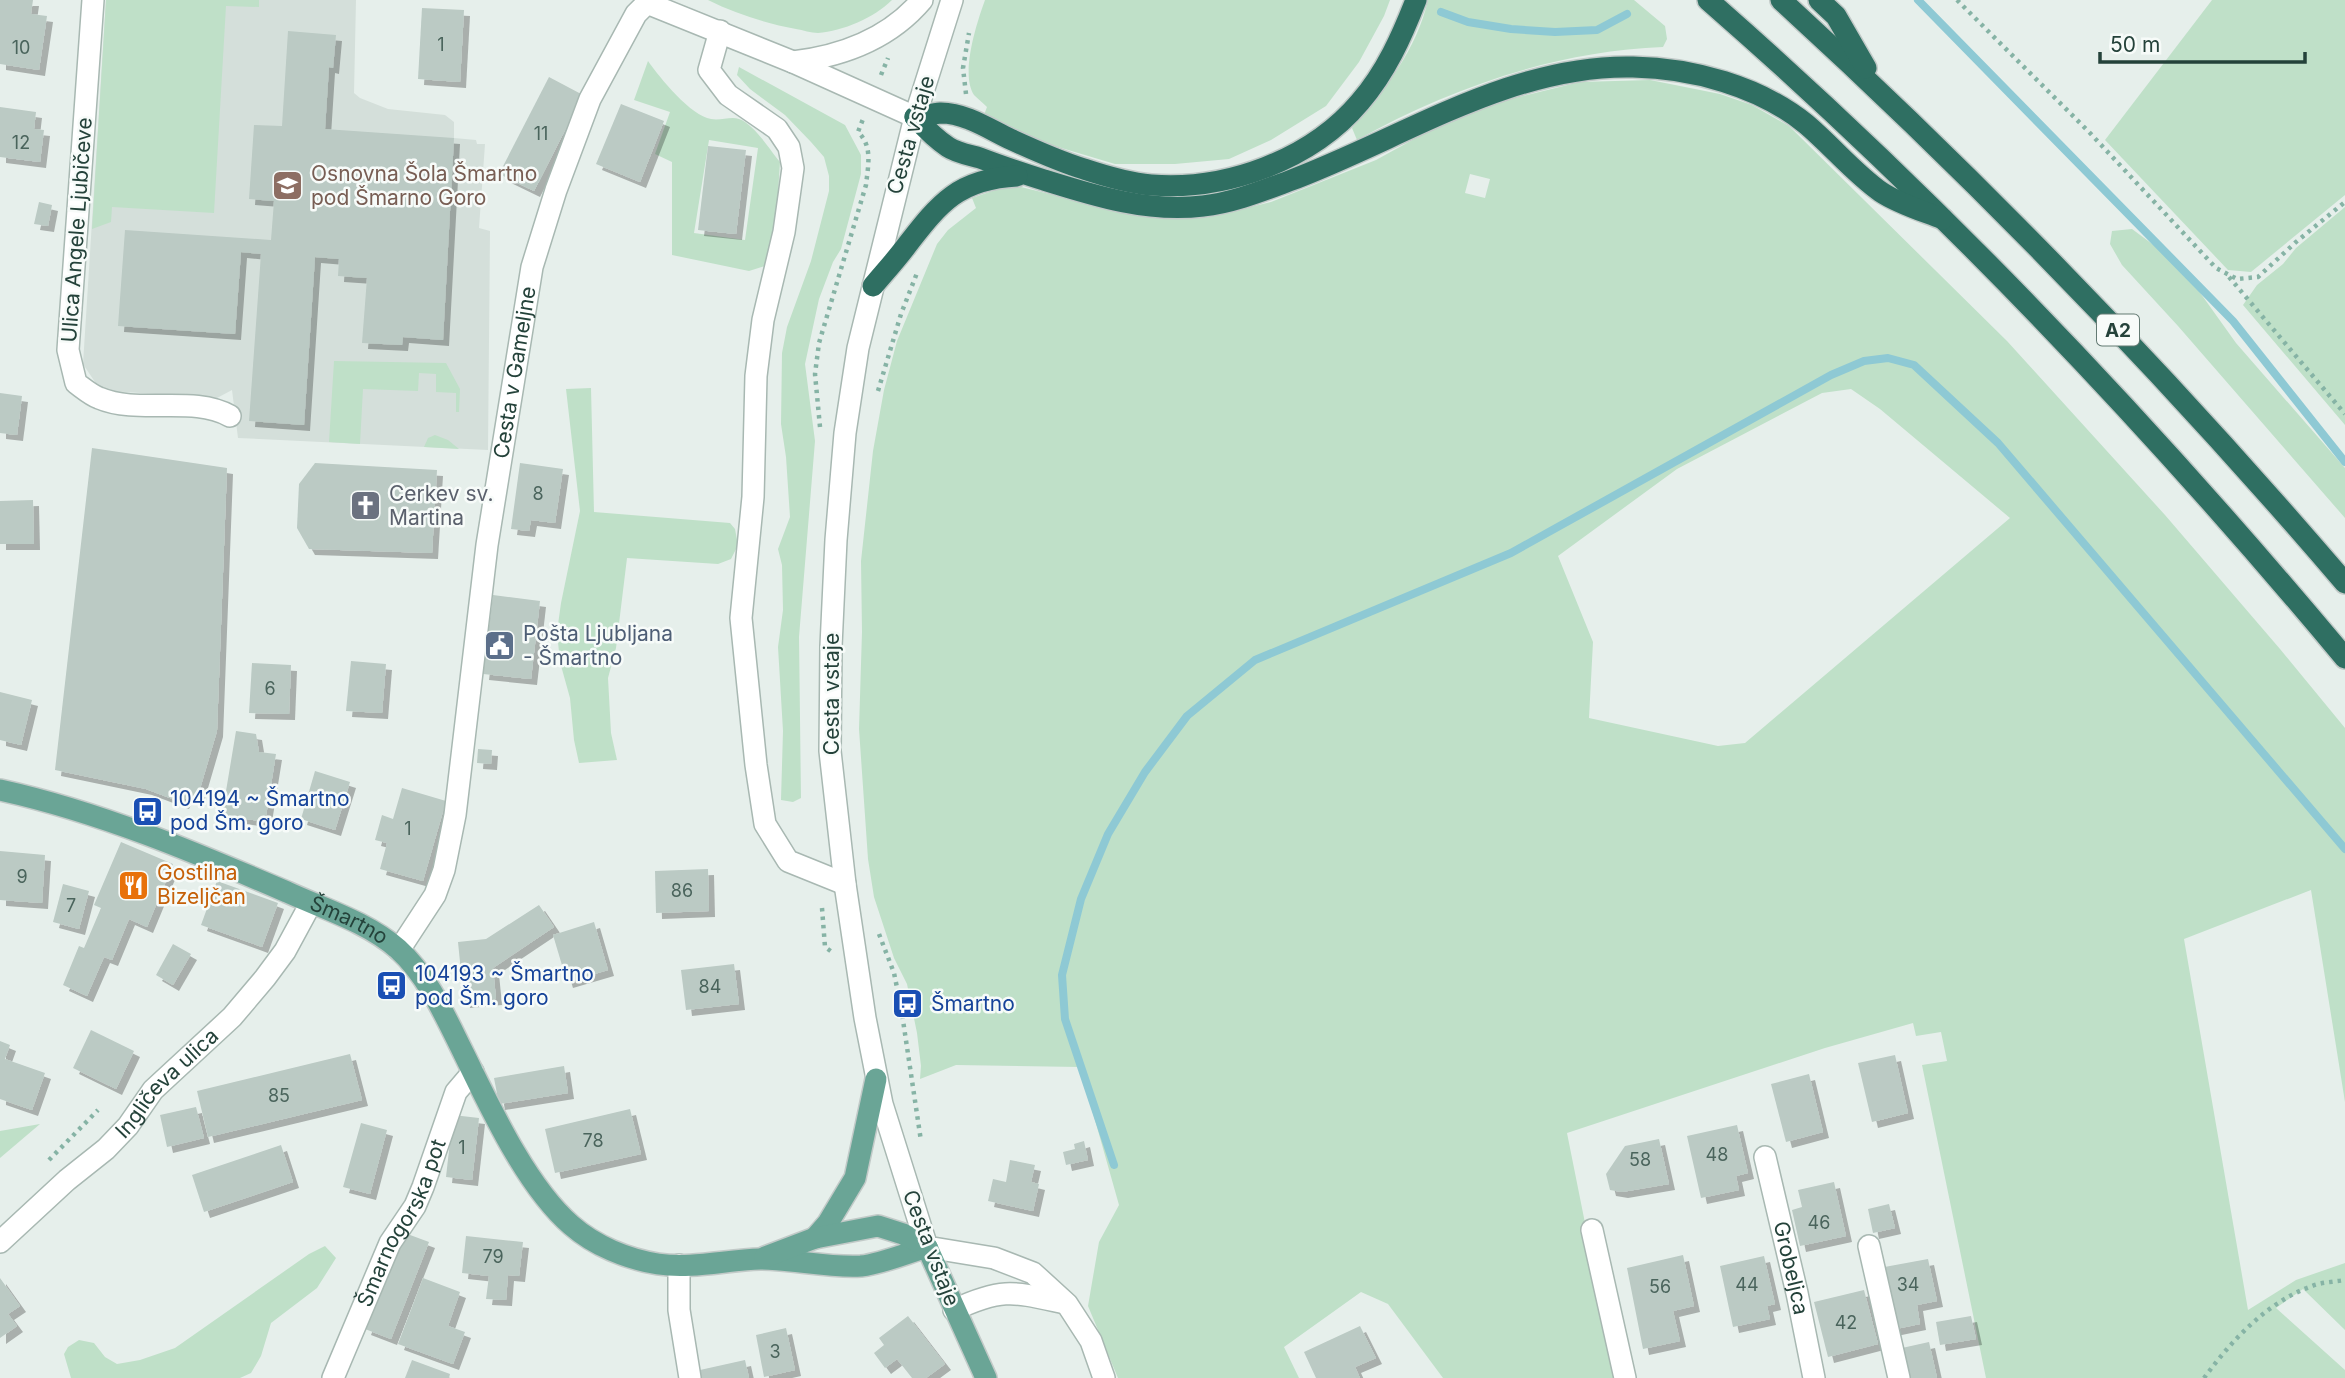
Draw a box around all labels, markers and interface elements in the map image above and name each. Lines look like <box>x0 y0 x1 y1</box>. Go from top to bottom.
scale bar <box>2100 21 2305 65</box>
text: 50 m <box>2110 32 2160 57</box>
house number: 1 <box>437 34 445 55</box>
house number: 10 <box>12 37 30 58</box>
street label: Cesta vstaje <box>882 73 939 197</box>
street label: Ulica Angele Ljubičeve <box>56 116 97 343</box>
house number: 11 <box>534 123 548 144</box>
house number: 12 <box>12 132 30 153</box>
place label: Osnovna Šola Šmartno pod Šmarno Goro <box>311 161 537 210</box>
school or university icon: Osnovna Šola Šmartno pod Šmarno Goro <box>271 169 305 203</box>
street label: Cesta v Gameljne <box>488 285 541 460</box>
road number: A2 <box>2097 314 2139 346</box>
place label: Cerkev sv. Martina <box>389 481 493 530</box>
house number: 8 <box>532 483 544 504</box>
church icon: Cerkev sv. Martina <box>349 489 383 523</box>
place label: Pošta Ljubljana - Šmartno <box>523 621 673 670</box>
public building icon: Pošta Ljubljana - Šmartno <box>483 629 517 663</box>
street label: Cesta vstaje <box>819 633 844 755</box>
house number: 6 <box>264 678 276 699</box>
place label: 104194 ~ Šmartno pod Šm. goro <box>170 786 350 835</box>
bus stop icon: 104194 ~ Šmartno pod Šm. goro <box>130 794 164 828</box>
house number: 1 <box>404 818 412 839</box>
place label: Gostilna Bizeljčan <box>157 860 246 909</box>
house number: 9 <box>16 866 28 887</box>
restaurant icon: Gostilna Bizeljčan <box>117 868 151 902</box>
house number: 86 <box>671 880 693 901</box>
street label: Šmartno <box>306 890 393 949</box>
house number: 7 <box>66 895 76 916</box>
place label: 104193 ~ Šmartno pod Šm. goro <box>415 961 594 1010</box>
bus stop icon: 104193 ~ Šmartno pod Šm. goro <box>375 969 409 1003</box>
house number: 84 <box>699 976 721 997</box>
bus stop icon: Šmartno <box>891 987 925 1021</box>
place label: Šmartno <box>931 991 1015 1016</box>
street label: Ingličeva ulica <box>110 1023 223 1143</box>
house number: 85 <box>268 1085 290 1106</box>
house number: 78 <box>582 1130 604 1151</box>
street label: Šmarnogorska pot <box>352 1136 451 1310</box>
house number: 1 <box>458 1137 466 1158</box>
house number: 48 <box>1706 1144 1728 1165</box>
house number: 58 <box>1629 1149 1651 1170</box>
street label: Cesta vstaje <box>898 1186 965 1309</box>
house number: 46 <box>1808 1212 1830 1233</box>
street label: Grobeljca <box>1769 1219 1814 1317</box>
house number: 79 <box>482 1246 504 1267</box>
house number: 44 <box>1735 1274 1759 1295</box>
house number: 34 <box>1897 1274 1919 1295</box>
house number: 56 <box>1649 1276 1671 1297</box>
house number: 42 <box>1835 1312 1857 1333</box>
house number: 3 <box>769 1341 781 1362</box>

